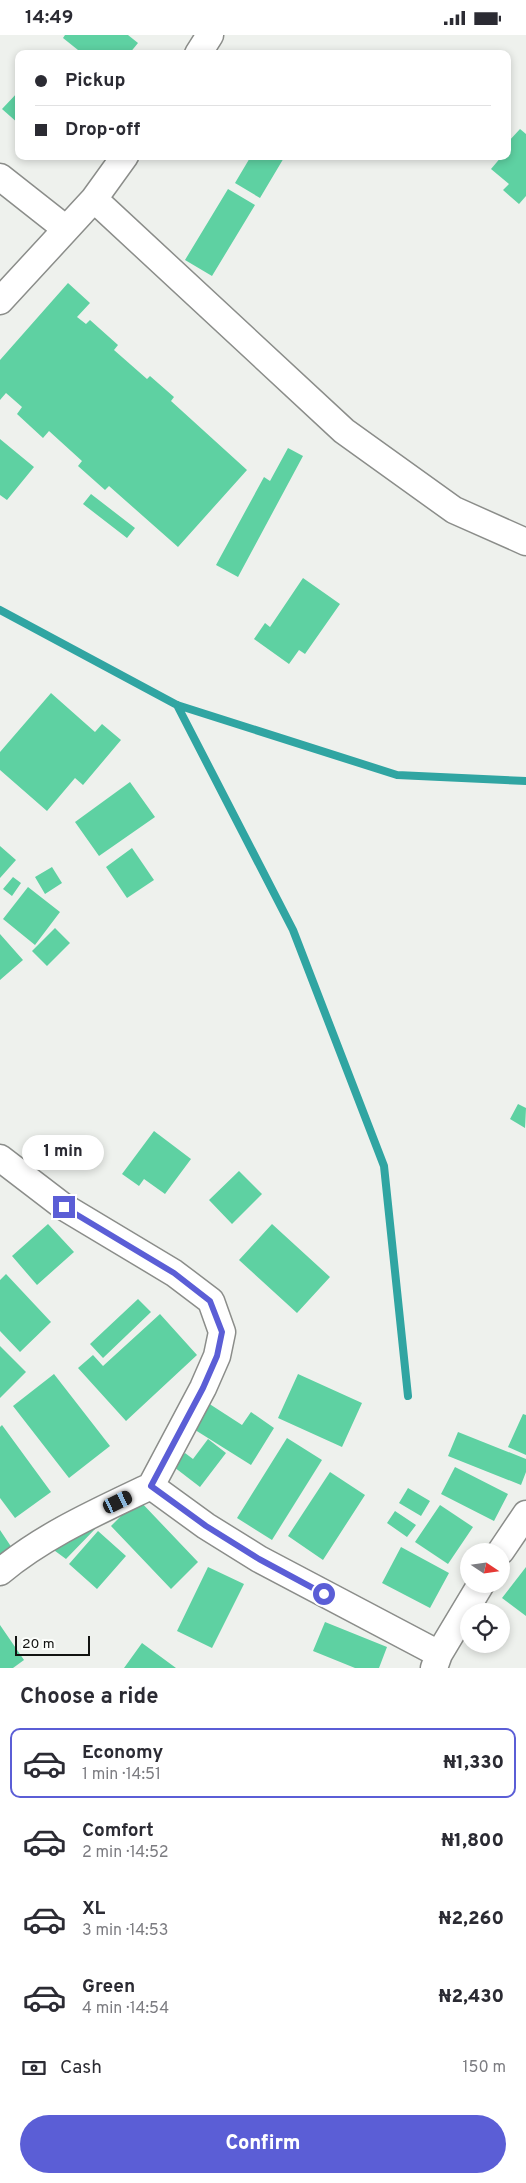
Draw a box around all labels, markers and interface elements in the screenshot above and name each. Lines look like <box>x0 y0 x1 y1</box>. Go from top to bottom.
text: 14:49 <box>25 6 73 30</box>
text: Pickup <box>65 69 125 93</box>
text: Drop-off <box>65 118 140 142</box>
callout: 1 min <box>23 1135 105 1169</box>
text: 1 min <box>43 1142 83 1162</box>
route end <box>53 1196 75 1218</box>
car <box>101 1489 134 1515</box>
north arrow <box>460 1543 510 1593</box>
map controls <box>460 1543 510 1653</box>
route start <box>313 1583 335 1605</box>
button: locate <box>460 1603 510 1653</box>
scale bar <box>15 1633 90 1656</box>
text: 20 m <box>22 1636 55 1653</box>
text: Choose a ride <box>20 1684 158 1711</box>
icon: car <box>22 1741 67 1786</box>
text: Economy <box>82 1741 163 1765</box>
text: ₦1,330 <box>443 1751 504 1775</box>
text: 1 min · 14:51 <box>82 1765 161 1785</box>
icon: car <box>22 1819 67 1864</box>
text: Comfort <box>82 1819 154 1843</box>
text: ₦1,800 <box>441 1829 504 1853</box>
text: 2 min · 14:52 <box>82 1843 169 1863</box>
icon: car <box>22 1897 67 1942</box>
text: XL <box>82 1897 105 1921</box>
text: ₦2,260 <box>439 1907 504 1931</box>
text: 3 min · 14:53 <box>82 1921 168 1941</box>
icon: car <box>22 1975 67 2020</box>
text: Green <box>82 1975 135 1999</box>
text: ₦2,430 <box>439 1985 504 2009</box>
text: 4 min · 14:54 <box>82 1999 169 2019</box>
icon: cash <box>20 2054 48 2082</box>
text: Cash <box>60 2056 102 2080</box>
text: 150 m <box>463 2058 506 2078</box>
button: Confirm <box>20 2115 506 2173</box>

